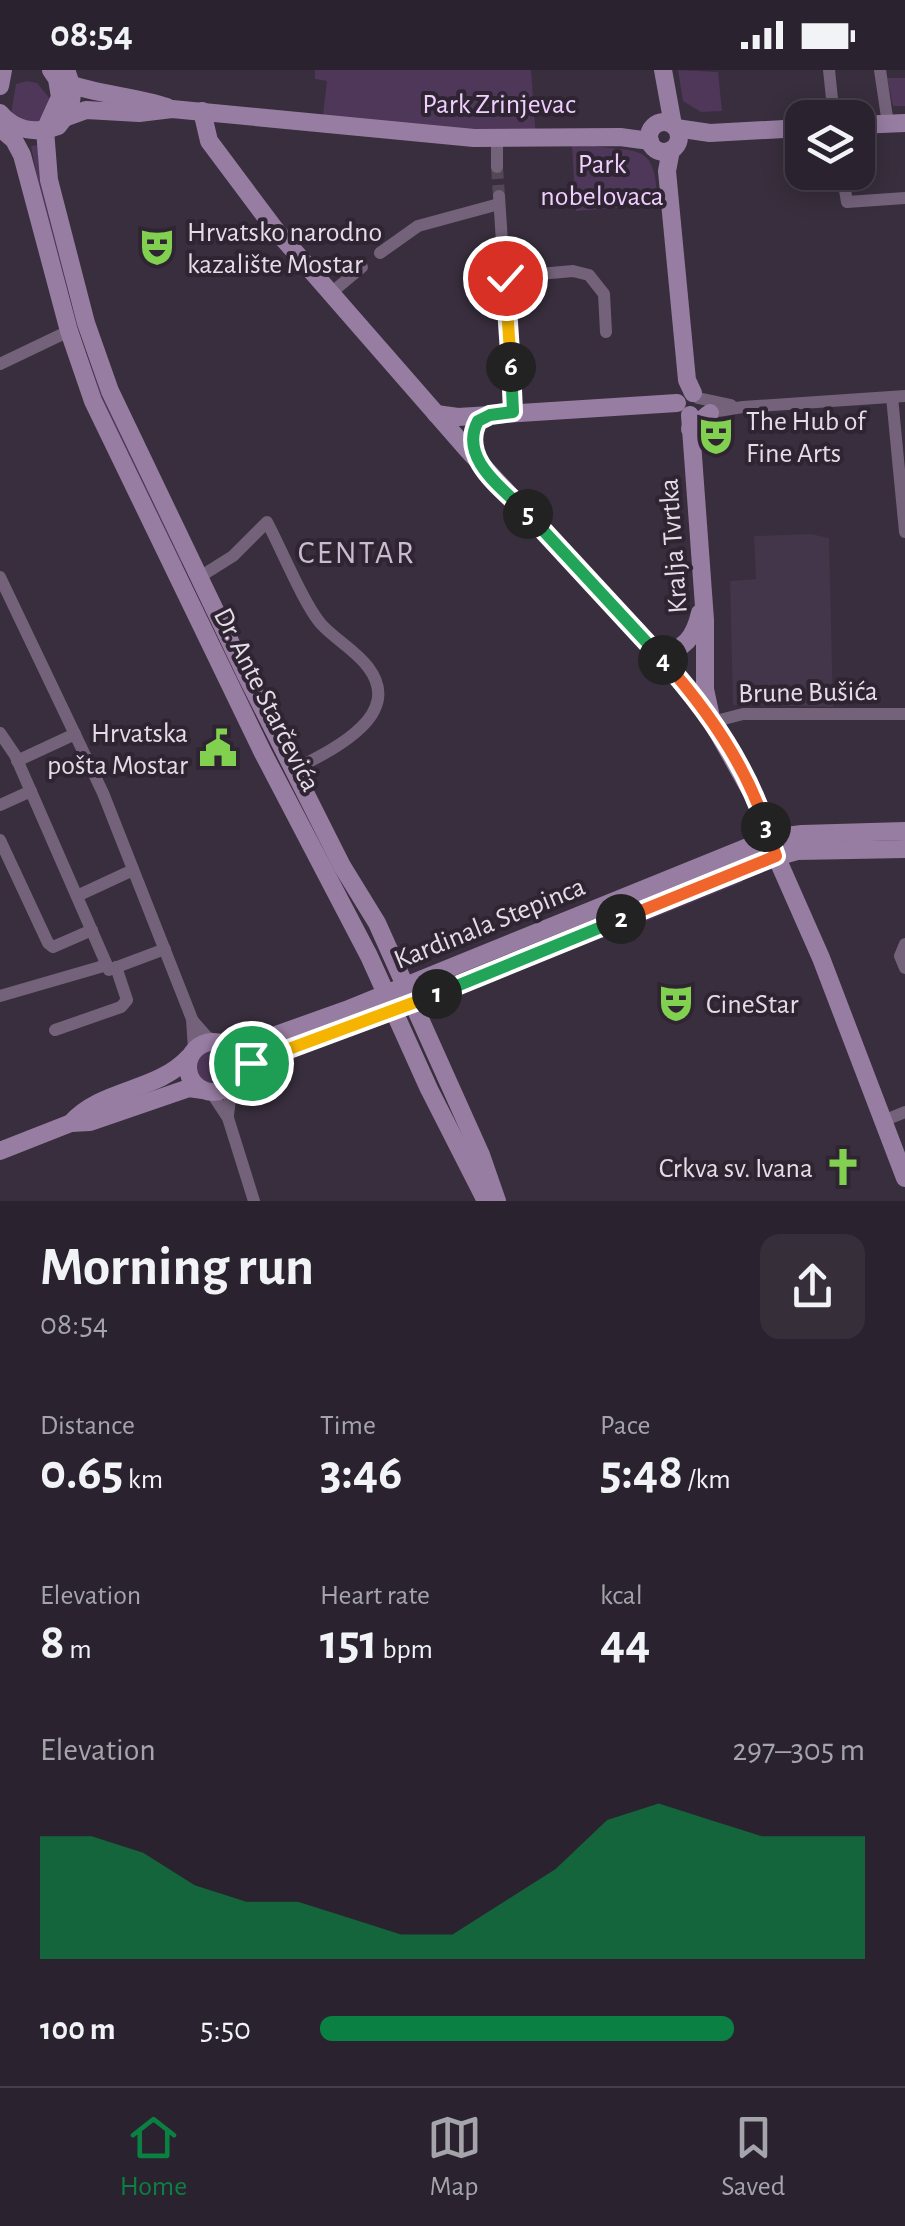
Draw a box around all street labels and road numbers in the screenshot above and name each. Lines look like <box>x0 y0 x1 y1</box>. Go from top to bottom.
street label: Kralja Tvrtka <box>655 477 693 614</box>
street label: Dr. Ante Starčevića <box>208 604 325 796</box>
street label: Brune Bušića <box>738 678 878 708</box>
street label: Kardinala Stepinca <box>390 873 589 975</box>

